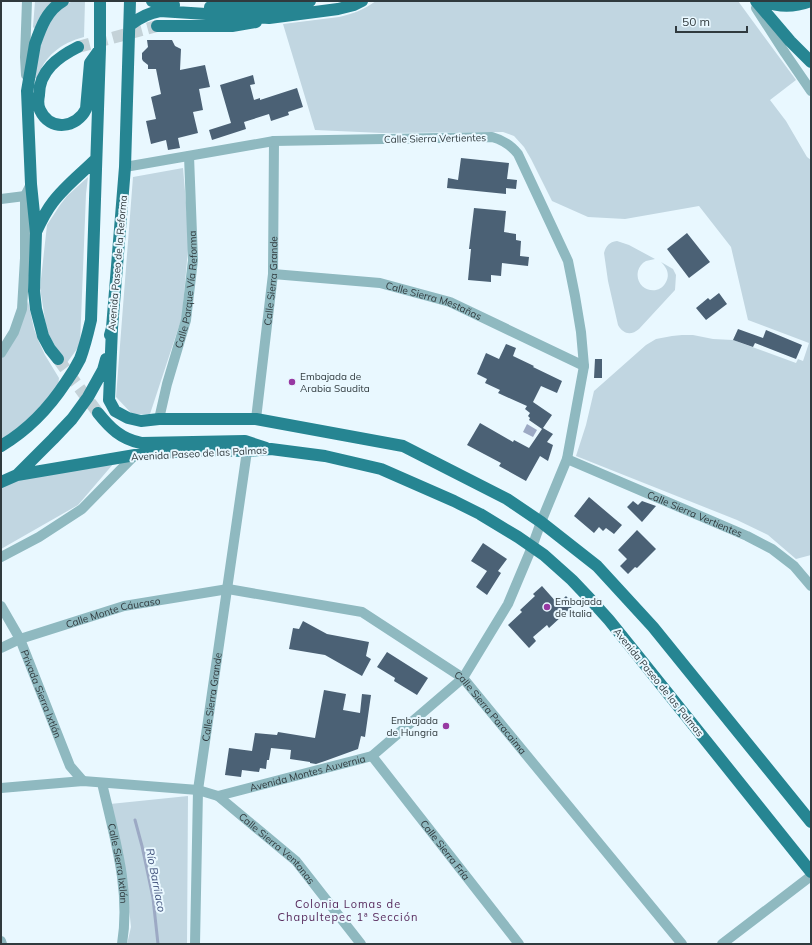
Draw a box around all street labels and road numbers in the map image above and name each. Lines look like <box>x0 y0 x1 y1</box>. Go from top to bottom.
street label: Calle Sierra Vertientes <box>384 131 486 146</box>
street label: Avenida Paseo de la Reforma <box>105 195 130 331</box>
street label: Calle Parque Vía Reforma <box>172 230 200 350</box>
street label: Calle Sierra Grande <box>261 236 280 326</box>
street label: Calle Sierra Mestañas <box>384 279 484 323</box>
street label: Avenida Paseo de las Palmas <box>131 443 267 464</box>
street label: Calle Sierra Vertientes <box>645 488 744 540</box>
street label: Calle Monte Cáucaso <box>64 594 162 631</box>
street label: Avenida Paseo de las Palmas <box>611 625 706 739</box>
street label: Privada Sierra Ixtlán <box>18 648 64 740</box>
street label: Calle Sierra Grande <box>199 652 225 742</box>
street label: Calle Sierra Paracaima <box>452 668 529 757</box>
street label: Avenida Montes Auvernia <box>248 752 367 795</box>
street label: Calle Sierra Ventanas <box>236 810 318 887</box>
street label: Calle Sierra Fría <box>417 817 473 883</box>
street label: Calle Sierra Ixtlán <box>105 822 130 904</box>

